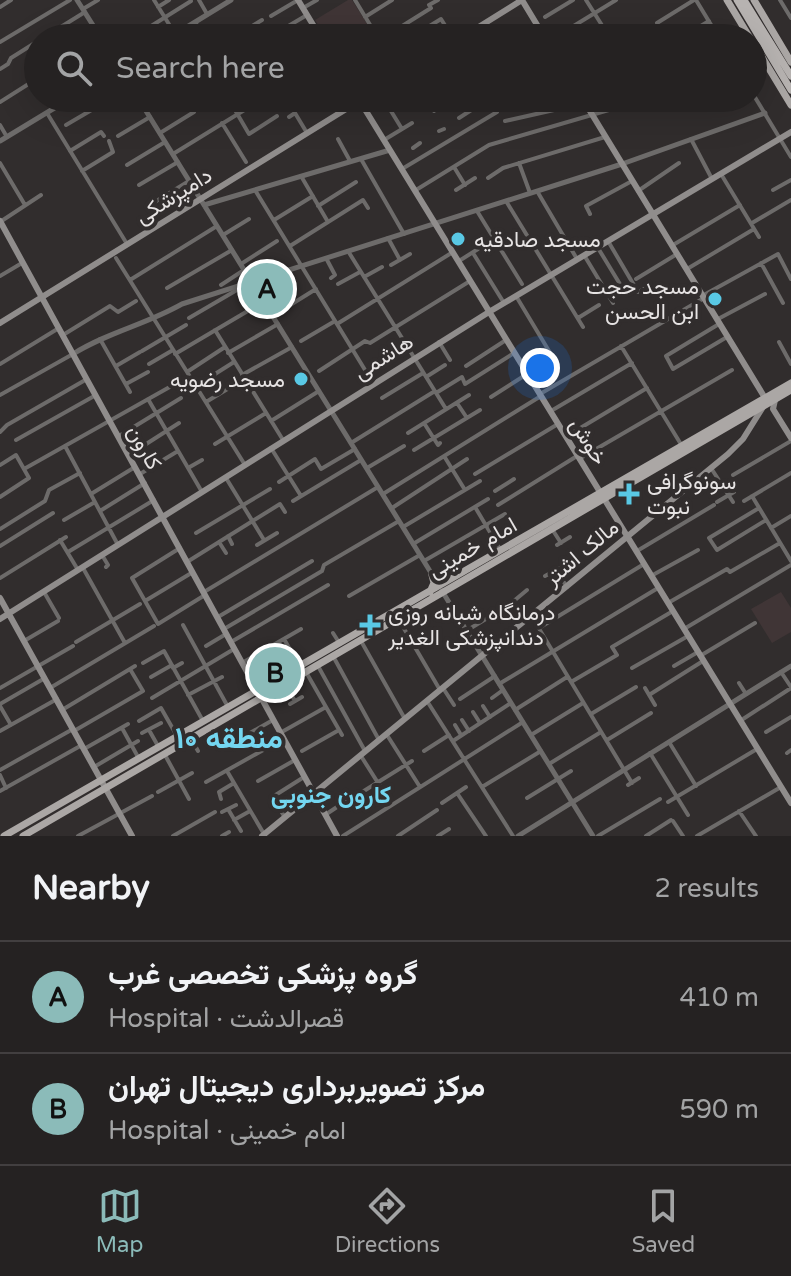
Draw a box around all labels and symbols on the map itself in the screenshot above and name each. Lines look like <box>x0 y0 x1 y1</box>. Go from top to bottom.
street label: دامپزشکی <box>130 162 217 230</box>
place label: مسجد صادقیه <box>474 227 601 253</box>
marker: مسجد صادقیه <box>449 230 467 248</box>
pin: A <box>241 259 293 319</box>
place label: مسجد حجت ابن الحسن <box>586 274 699 325</box>
marker: مسجد حجت ابن الحسن <box>706 290 724 308</box>
street label: هاشمی <box>349 328 418 385</box>
your location <box>520 348 560 388</box>
place label: مسجد رضویه <box>170 367 285 393</box>
marker: مسجد رضویه <box>292 370 310 388</box>
street label: خوش <box>564 413 613 470</box>
street label: کارون <box>121 420 167 475</box>
place label: سونوگرافی نبوت <box>647 469 736 520</box>
marker: سونوگرافی نبوت <box>618 483 640 505</box>
street label: امام خمینی <box>423 512 522 585</box>
street label: مالک اشتر <box>538 514 624 592</box>
place label: درمانگاه شبانه روزی دندانپزشکی الغدیر <box>387 600 555 652</box>
marker: درمانگاه شبانه روزی دندانپزشکی الغدیر <box>359 614 381 636</box>
pin: B <box>249 643 301 703</box>
district label: منطقه ۱۰ <box>175 720 283 757</box>
district label: کارون جنوبی <box>271 781 391 810</box>

